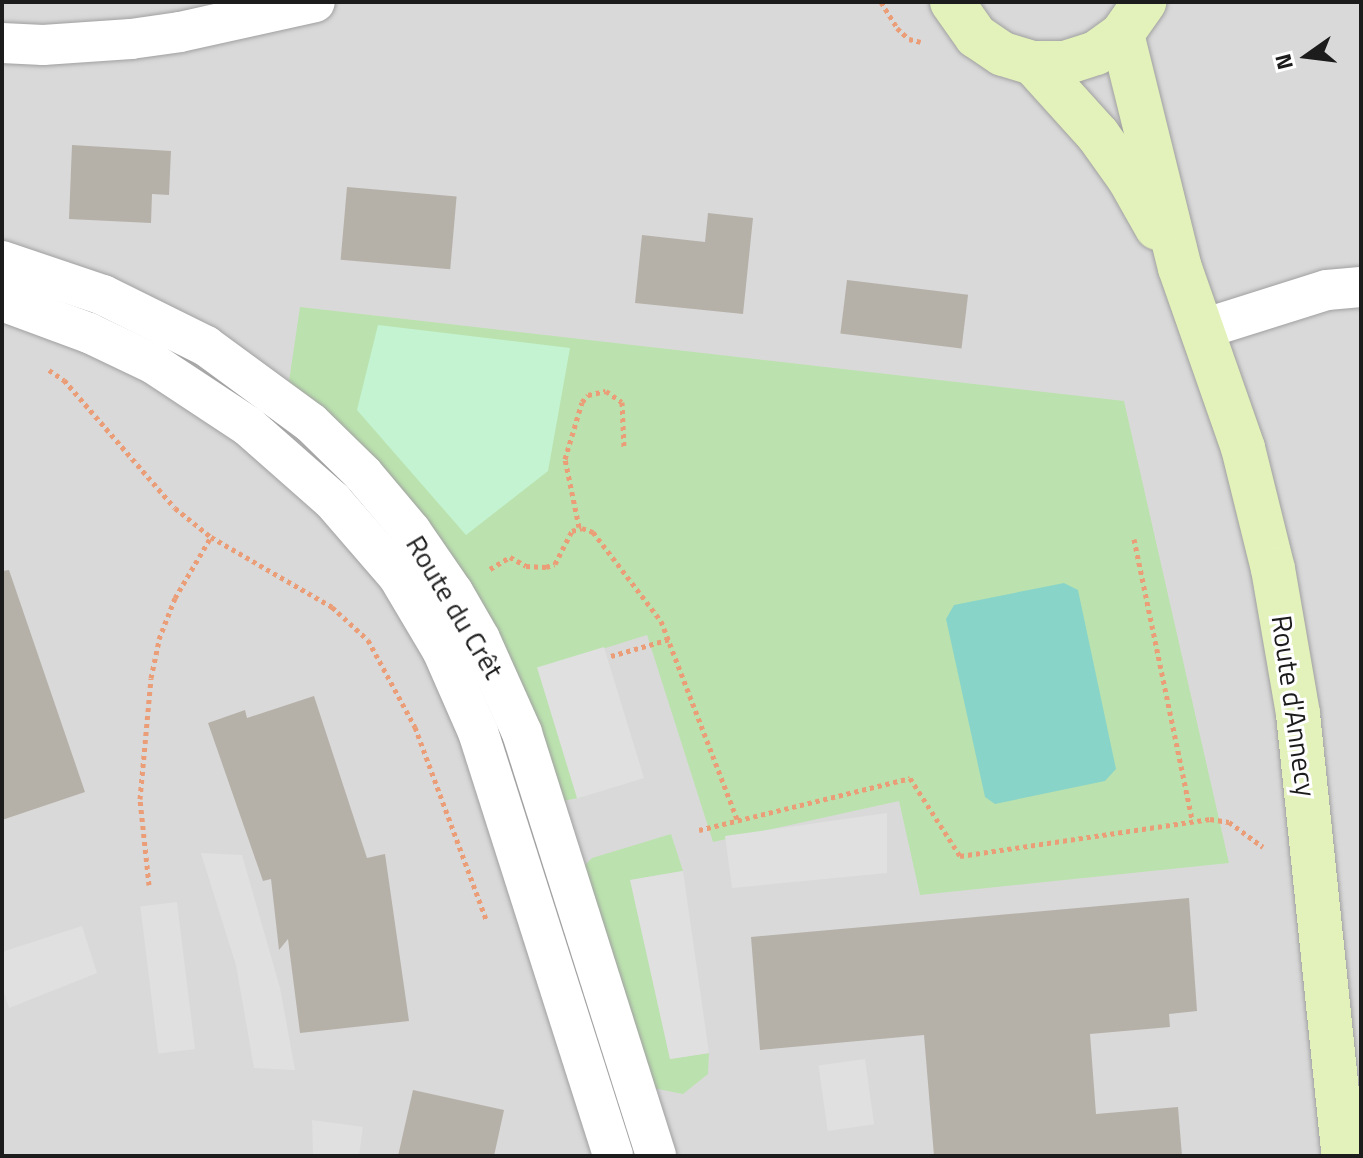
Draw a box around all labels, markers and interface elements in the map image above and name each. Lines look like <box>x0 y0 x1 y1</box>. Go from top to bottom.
north arrow <box>1267 16 1347 96</box>
text: N <box>1265 50 1302 73</box>
street label: Route du Crêt <box>399 529 511 685</box>
street label: Route d'Annecy <box>1265 613 1323 799</box>

